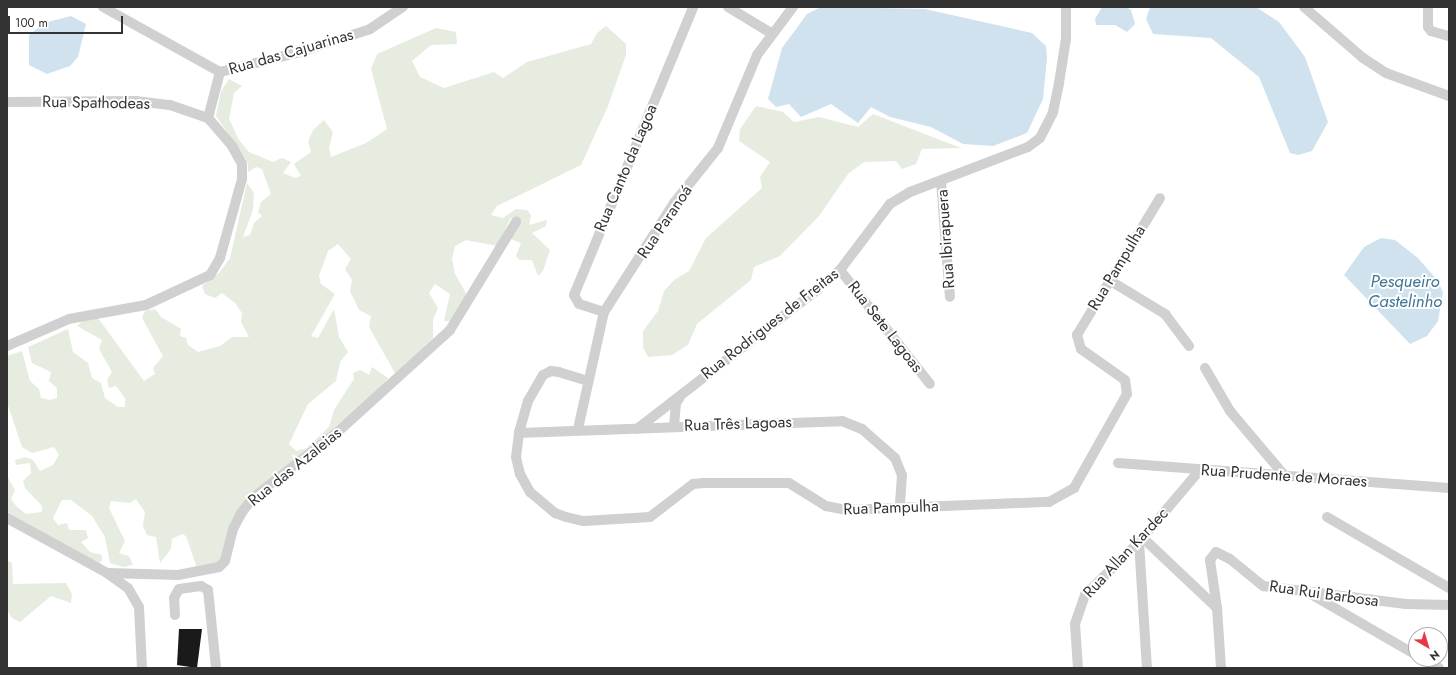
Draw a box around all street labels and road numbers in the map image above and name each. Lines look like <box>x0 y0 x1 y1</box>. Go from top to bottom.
street label: Rua das Cajuarinas <box>226 25 356 79</box>
street label: Rua Spathodeas <box>42 92 150 114</box>
street label: Rua Canto da Lagoa <box>591 101 661 235</box>
street label: Rua Paranoá <box>634 182 696 262</box>
street label: Rua Ibirapuera <box>933 189 959 289</box>
street label: Rua Pampulha <box>1084 222 1150 314</box>
street label: Rua Rodrigues de Freitas <box>698 264 842 384</box>
street label: Rua Sete Lagoas <box>843 277 927 377</box>
street label: Rua Três Lagoas <box>684 413 792 435</box>
street label: Rua das Azaleias <box>244 423 346 511</box>
street label: Rua Prudente de Moraes <box>1200 461 1368 491</box>
street label: Rua Pampulha <box>843 497 939 519</box>
street label: Rua Allan Kardec <box>1079 504 1173 602</box>
street label: Rua Rui Barbosa <box>1268 577 1380 611</box>

